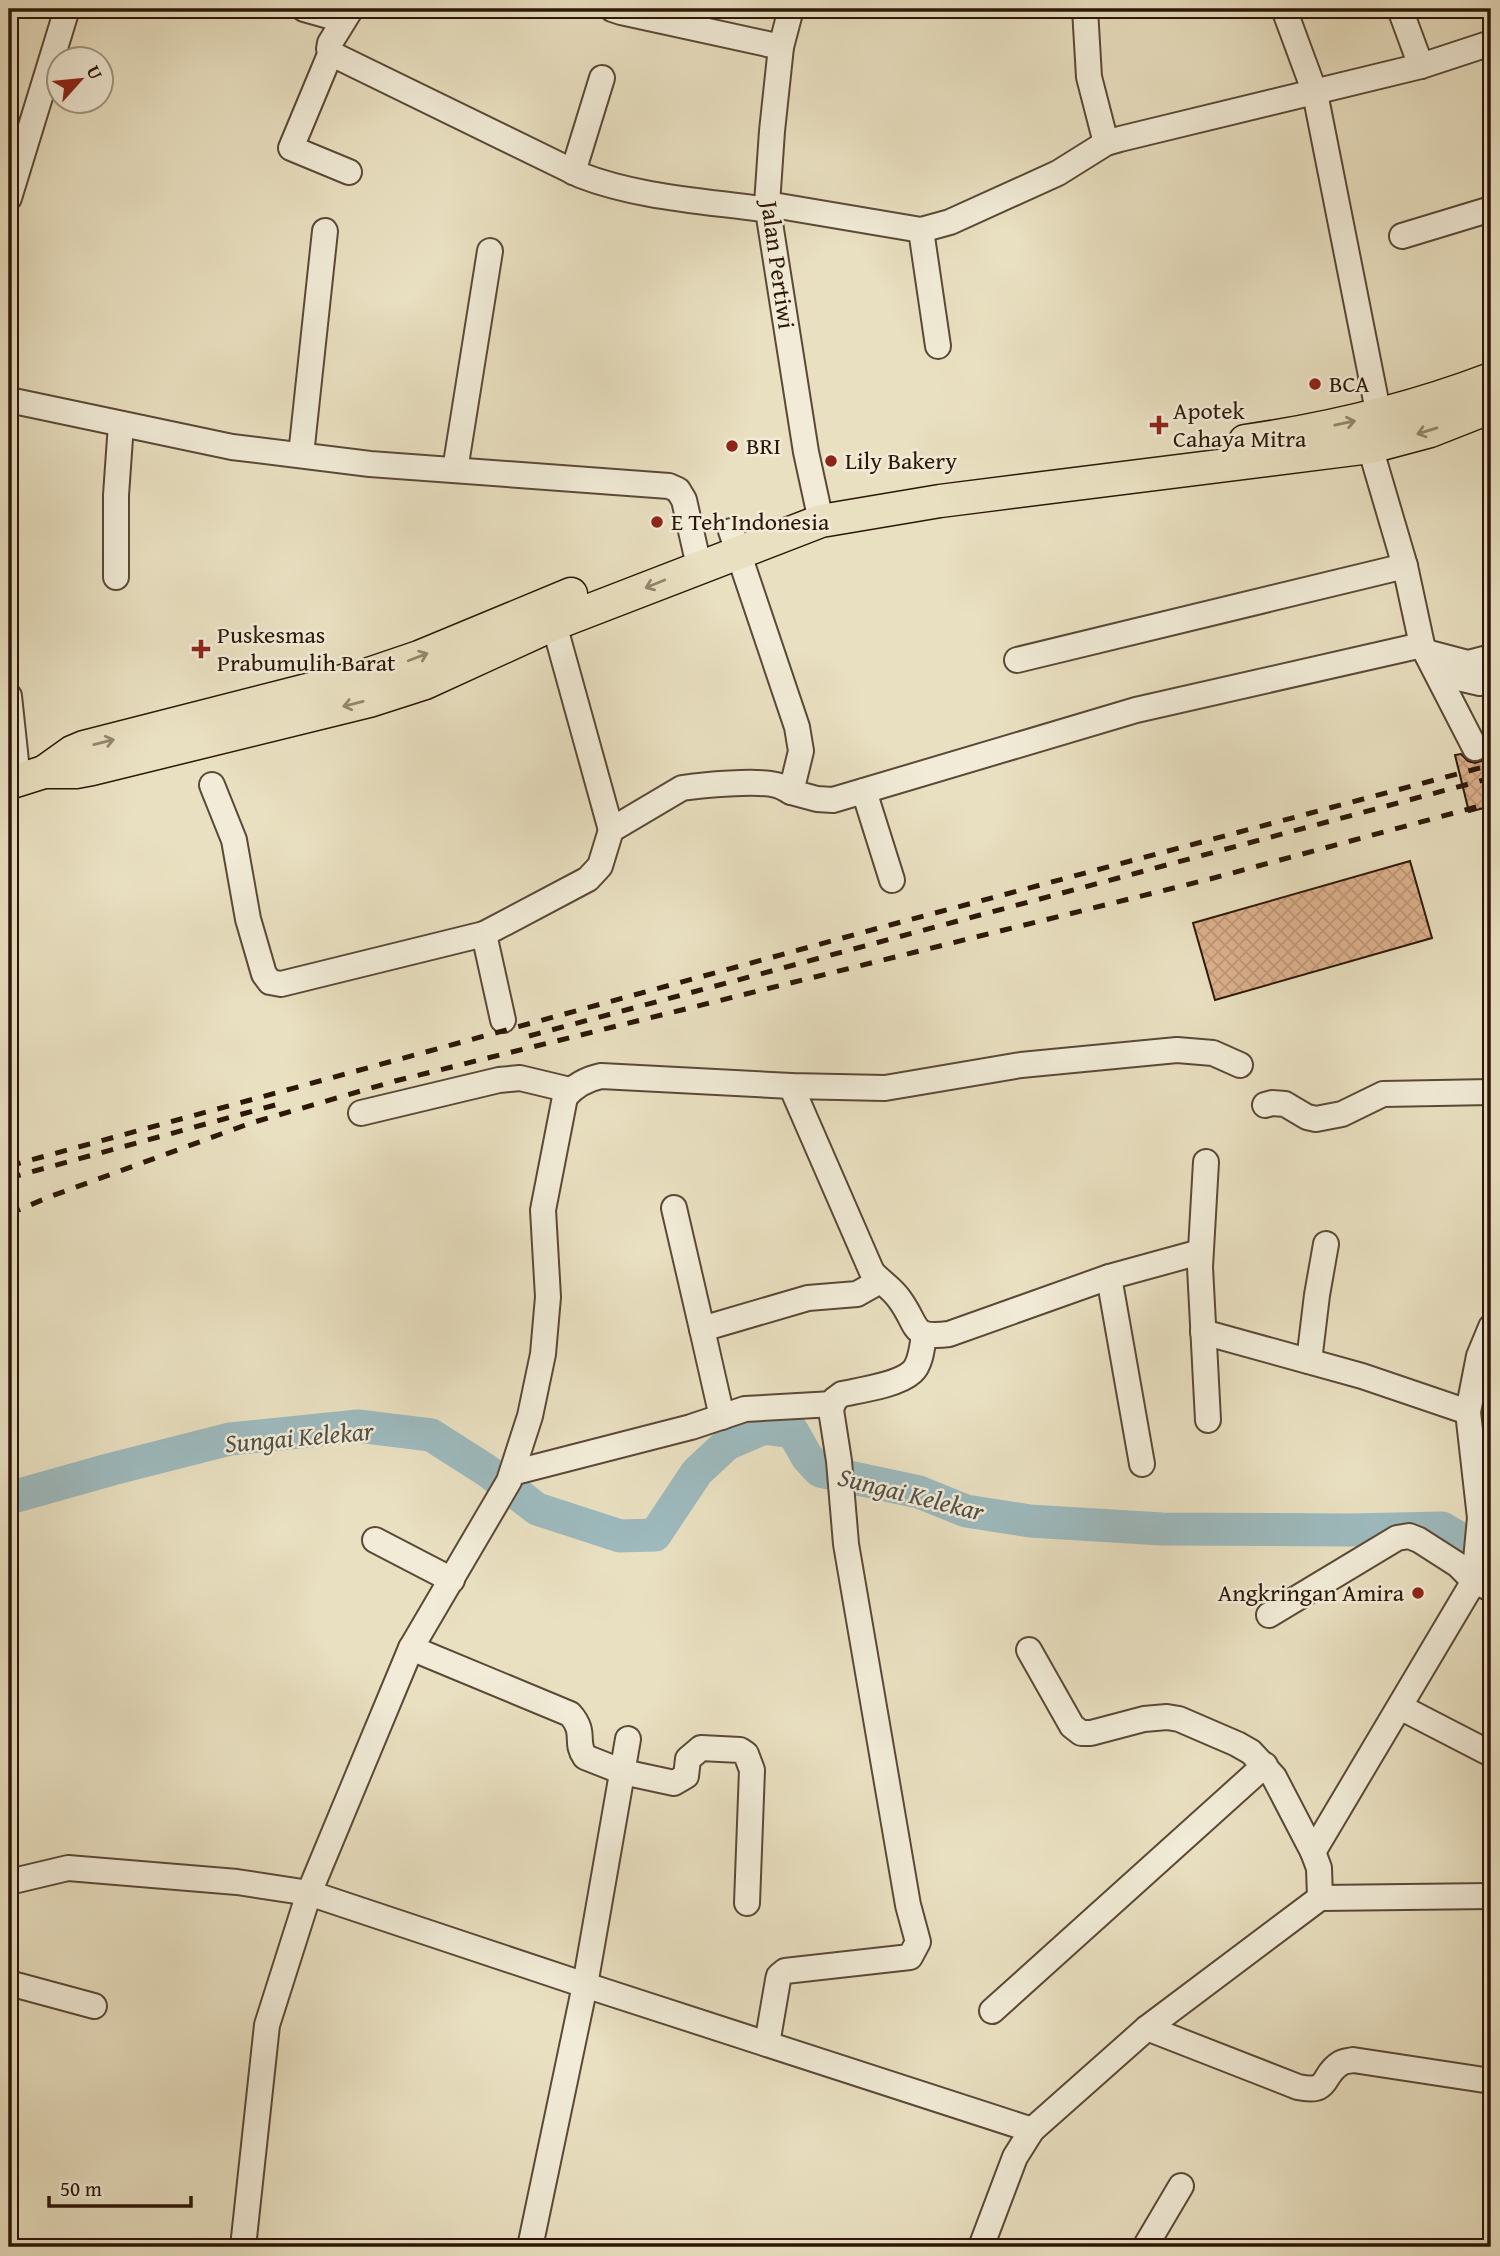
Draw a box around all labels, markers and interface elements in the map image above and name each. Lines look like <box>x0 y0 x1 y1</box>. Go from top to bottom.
north arrow <box>46 46 116 116</box>
text: U <box>80 60 111 85</box>
street label: Jalan Pertiwi <box>752 196 805 331</box>
place label: BCA <box>1329 366 1370 401</box>
marker: BCA <box>1307 376 1323 392</box>
place label: Apotek Cahaya Mitra <box>1173 393 1307 456</box>
one-way arrow <box>1333 415 1356 429</box>
marker: Apotek Cahaya Mitra <box>1151 417 1167 433</box>
one-way arrow <box>1417 426 1439 439</box>
place label: BRI <box>746 428 781 463</box>
marker: BRI <box>724 438 740 454</box>
place label: Lily Bakery <box>845 443 957 478</box>
marker: Lily Bakery <box>823 453 839 469</box>
place label: E Teh Indonesia <box>671 504 830 539</box>
marker: E Teh Indonesia <box>649 514 665 530</box>
one-way arrow <box>645 578 667 591</box>
place label: Puskesmas Prabumulih Barat <box>217 617 396 680</box>
marker: Puskesmas Prabumulih Barat <box>191 639 211 659</box>
one-way arrow <box>407 649 429 662</box>
one-way arrow <box>343 698 365 711</box>
one-way arrow <box>92 735 115 748</box>
water label: Sungai Kelekar <box>223 1410 376 1462</box>
water label: Sungai Kelekar <box>834 1457 989 1531</box>
place label: Angkringan Amira <box>1218 1575 1405 1610</box>
marker: Angkringan Amira <box>1410 1585 1426 1601</box>
scale bar <box>49 2165 191 2209</box>
text: 50 m <box>60 2173 102 2204</box>

